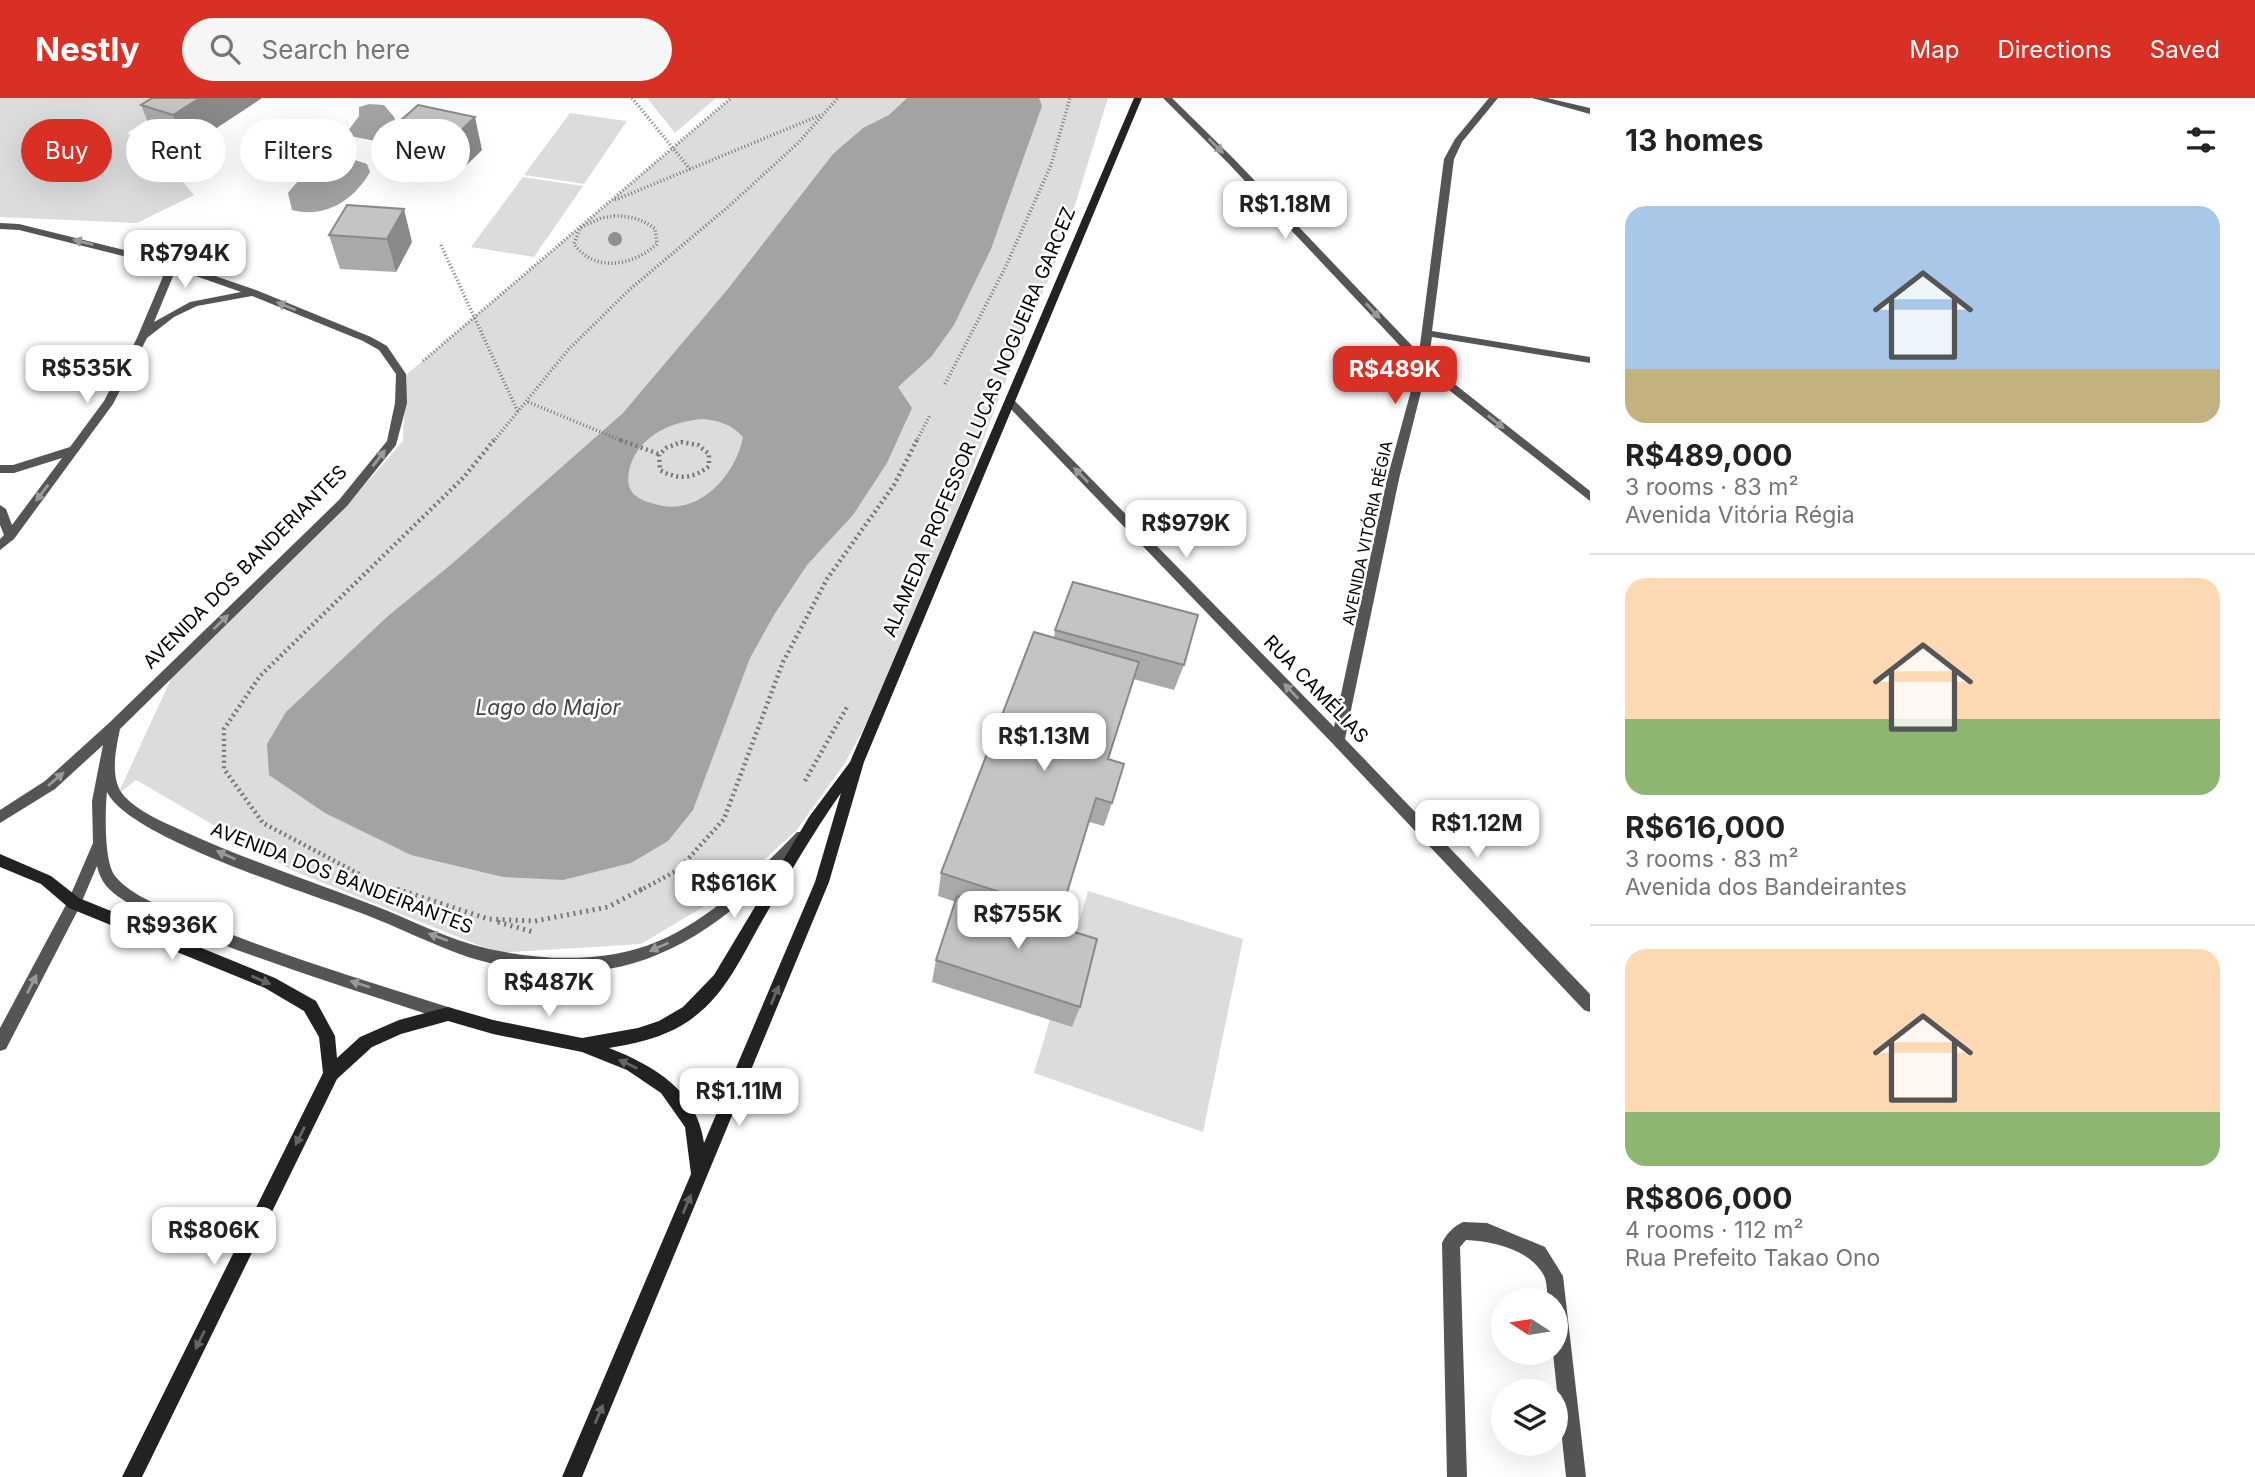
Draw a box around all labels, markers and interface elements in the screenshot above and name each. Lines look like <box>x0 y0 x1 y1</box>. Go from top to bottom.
search box <box>182 18 672 81</box>
text: Nestly <box>35 29 140 69</box>
icon: search <box>206 30 244 68</box>
text: Search here <box>262 34 410 65</box>
text: Map <box>1910 35 1959 64</box>
text: Directions <box>1997 35 2112 64</box>
text: Saved <box>2150 35 2220 64</box>
chip: Buy <box>21 119 112 182</box>
chip: Rent <box>126 119 226 182</box>
chip: Filters <box>240 119 357 182</box>
chip: New <box>371 119 470 182</box>
icon: filters <box>2182 121 2220 159</box>
text: 13 homes <box>1625 122 1764 158</box>
one-way arrow <box>1207 137 1224 153</box>
pin: R$1.18M <box>1220 181 1350 241</box>
text: R$1.18M <box>1239 190 1331 218</box>
street label: ALAMEDA PROFESSOR LUCAS NOGUEIRA GARCEZ <box>878 204 1080 640</box>
pin: R$794K <box>128 230 242 290</box>
one-way arrow <box>71 236 93 247</box>
text: R$794K <box>140 239 230 267</box>
icon: home <box>1860 252 1986 378</box>
one-way arrow <box>275 301 296 312</box>
one-way arrow <box>1364 302 1380 319</box>
pin: R$535K <box>30 345 144 405</box>
pin: R$489K <box>1338 346 1452 406</box>
text: R$535K <box>42 354 132 382</box>
text: R$489K <box>1349 355 1441 383</box>
one-way arrow <box>1487 414 1504 429</box>
text: R$489,000 <box>1625 437 1793 473</box>
street label: AVENIDA VITÓRIA RÉGIA <box>1338 439 1396 627</box>
one-way arrow <box>371 450 386 467</box>
street label: AVENIDA DOS BANDERIANTES <box>138 460 352 674</box>
one-way arrow <box>1073 467 1089 484</box>
text: 3 rooms · 83 m² <box>1625 473 1799 501</box>
one-way arrow <box>35 484 49 502</box>
pin: R$979K <box>1129 500 1243 560</box>
text: Avenida Vitória Régia <box>1625 501 1855 529</box>
text: R$979K <box>1141 509 1231 537</box>
one-way arrow <box>213 613 230 630</box>
icon: home <box>1860 624 1986 750</box>
street label: RUA CAMÉLIAS <box>1259 630 1374 748</box>
one-way arrow <box>1283 683 1299 700</box>
water label: Lago do Major <box>476 695 622 720</box>
pin: R$1.13M <box>979 714 1109 773</box>
text: R$1.13M <box>998 722 1090 750</box>
one-way arrow <box>48 772 65 787</box>
pin: R$1.12M <box>1412 800 1542 860</box>
text: R$1.12M <box>1431 809 1523 837</box>
text: R$616,000 <box>1625 809 1785 845</box>
street label: AVENIDA DOS BANDEIRANTES <box>208 817 476 939</box>
text: 3 rooms · 83 m² <box>1625 845 1799 873</box>
one-way arrow <box>216 849 237 860</box>
pin: R$616K <box>677 860 791 920</box>
text: R$616K <box>691 869 777 897</box>
text: Avenida dos Bandeirantes <box>1625 873 1907 901</box>
pin: R$755K <box>961 892 1075 951</box>
text: R$755K <box>973 900 1063 928</box>
pin: R$936K <box>115 902 229 962</box>
text: R$936K <box>126 911 218 939</box>
one-way arrow <box>428 932 449 943</box>
one-way arrow <box>649 941 669 953</box>
pin: R$487K <box>492 960 606 1019</box>
text: R$487K <box>504 968 594 996</box>
one-way arrow <box>26 974 38 994</box>
one-way arrow <box>251 975 272 986</box>
one-way arrow <box>349 979 370 989</box>
one-way arrow <box>770 984 781 1005</box>
icon: home <box>1860 995 1986 1121</box>
one-way arrow <box>618 1058 638 1070</box>
pin: R$1.11M <box>674 1068 804 1128</box>
text: R$1.11M <box>696 1077 782 1105</box>
one-way arrow <box>295 1126 307 1146</box>
text: R$806,000 <box>1625 1180 1793 1216</box>
one-way arrow <box>682 1194 693 1215</box>
pin: R$806K <box>157 1208 271 1267</box>
text: R$806K <box>168 1216 260 1244</box>
text: 4 rooms · 112 m² <box>1625 1216 1804 1244</box>
text: Rua Prefeito Takao Ono <box>1625 1244 1880 1272</box>
north arrow <box>1491 1288 1568 1365</box>
map controls <box>1491 1288 1568 1456</box>
one-way arrow <box>194 1330 205 1350</box>
button: layers <box>1491 1379 1568 1456</box>
one-way arrow <box>593 1404 605 1424</box>

